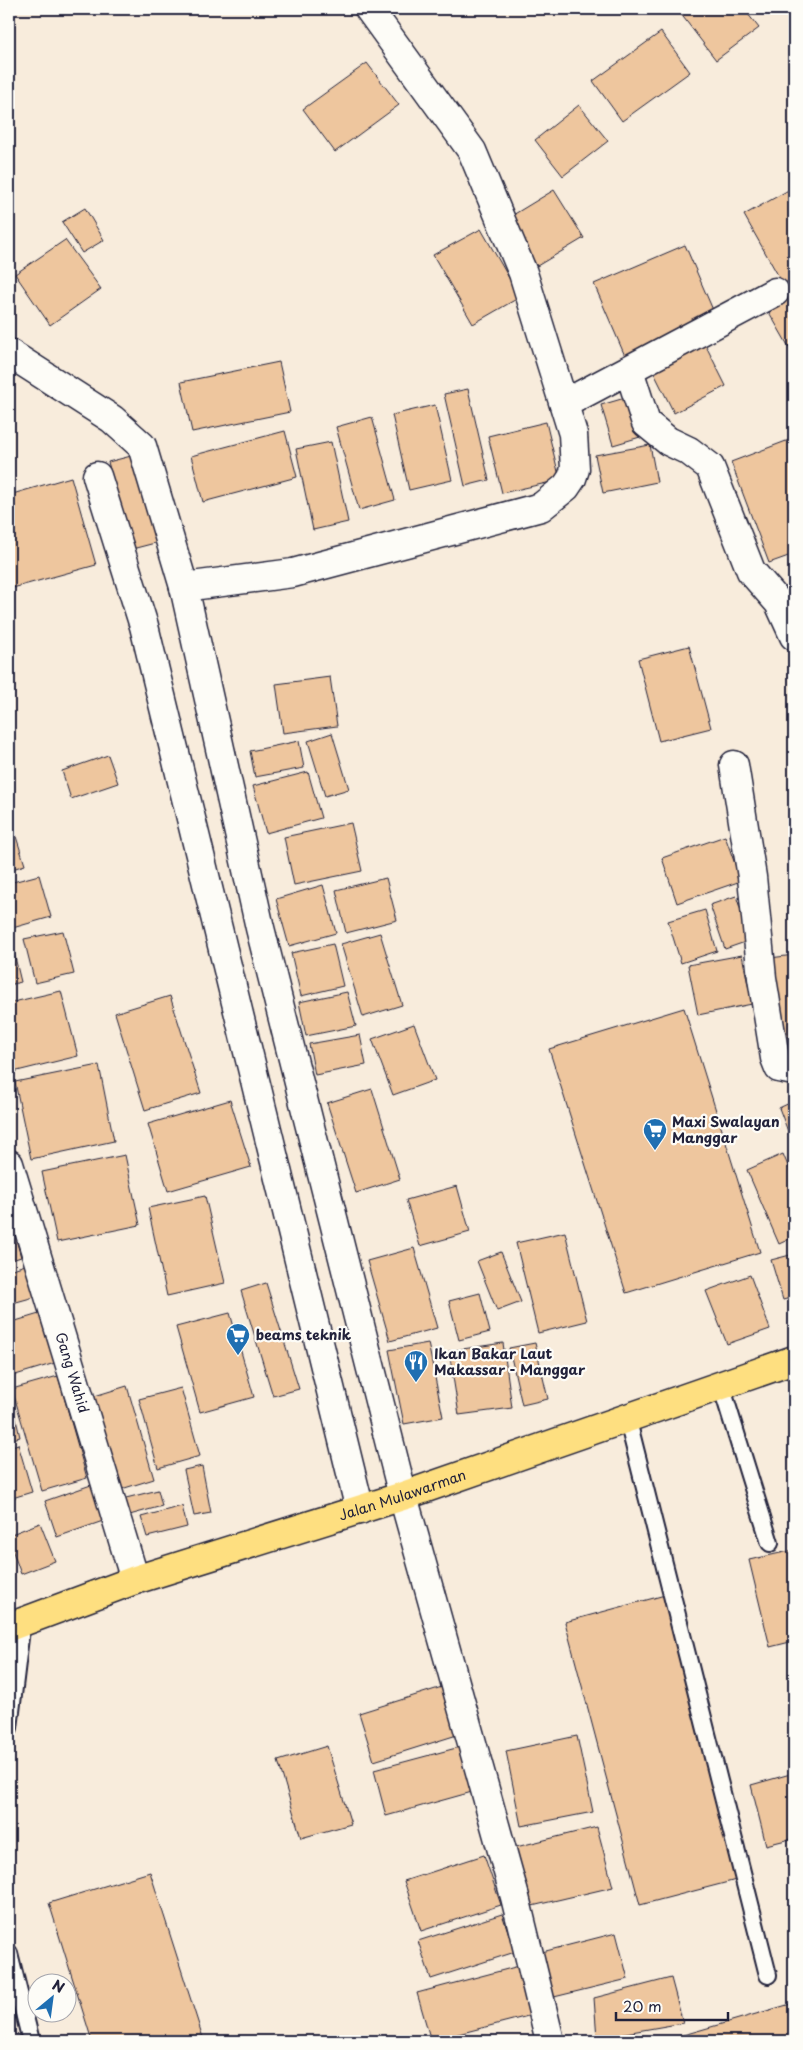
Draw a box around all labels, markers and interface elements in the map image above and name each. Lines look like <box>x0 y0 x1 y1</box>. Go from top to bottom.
place label: Maxi Swalayan Manggar <box>672 1111 780 1148</box>
supermarket icon: Maxi Swalayan Manggar <box>642 1117 668 1151</box>
supermarket icon: beams teknik <box>225 1322 251 1356</box>
place label: beams teknik <box>256 1324 352 1345</box>
street label: Gang Wahid <box>51 1330 95 1415</box>
place label: Ikan Bakar Laut Makassar - Manggar <box>434 1343 586 1380</box>
restaurant icon: Ikan Bakar Laut Makassar - Manggar <box>403 1349 429 1383</box>
street label: Jalan Mulawarman <box>336 1464 469 1526</box>
north arrow <box>28 1972 78 2022</box>
text: N <box>49 1974 68 1998</box>
scale bar <box>616 1990 728 2022</box>
text: 20 m <box>623 1994 662 2017</box>

